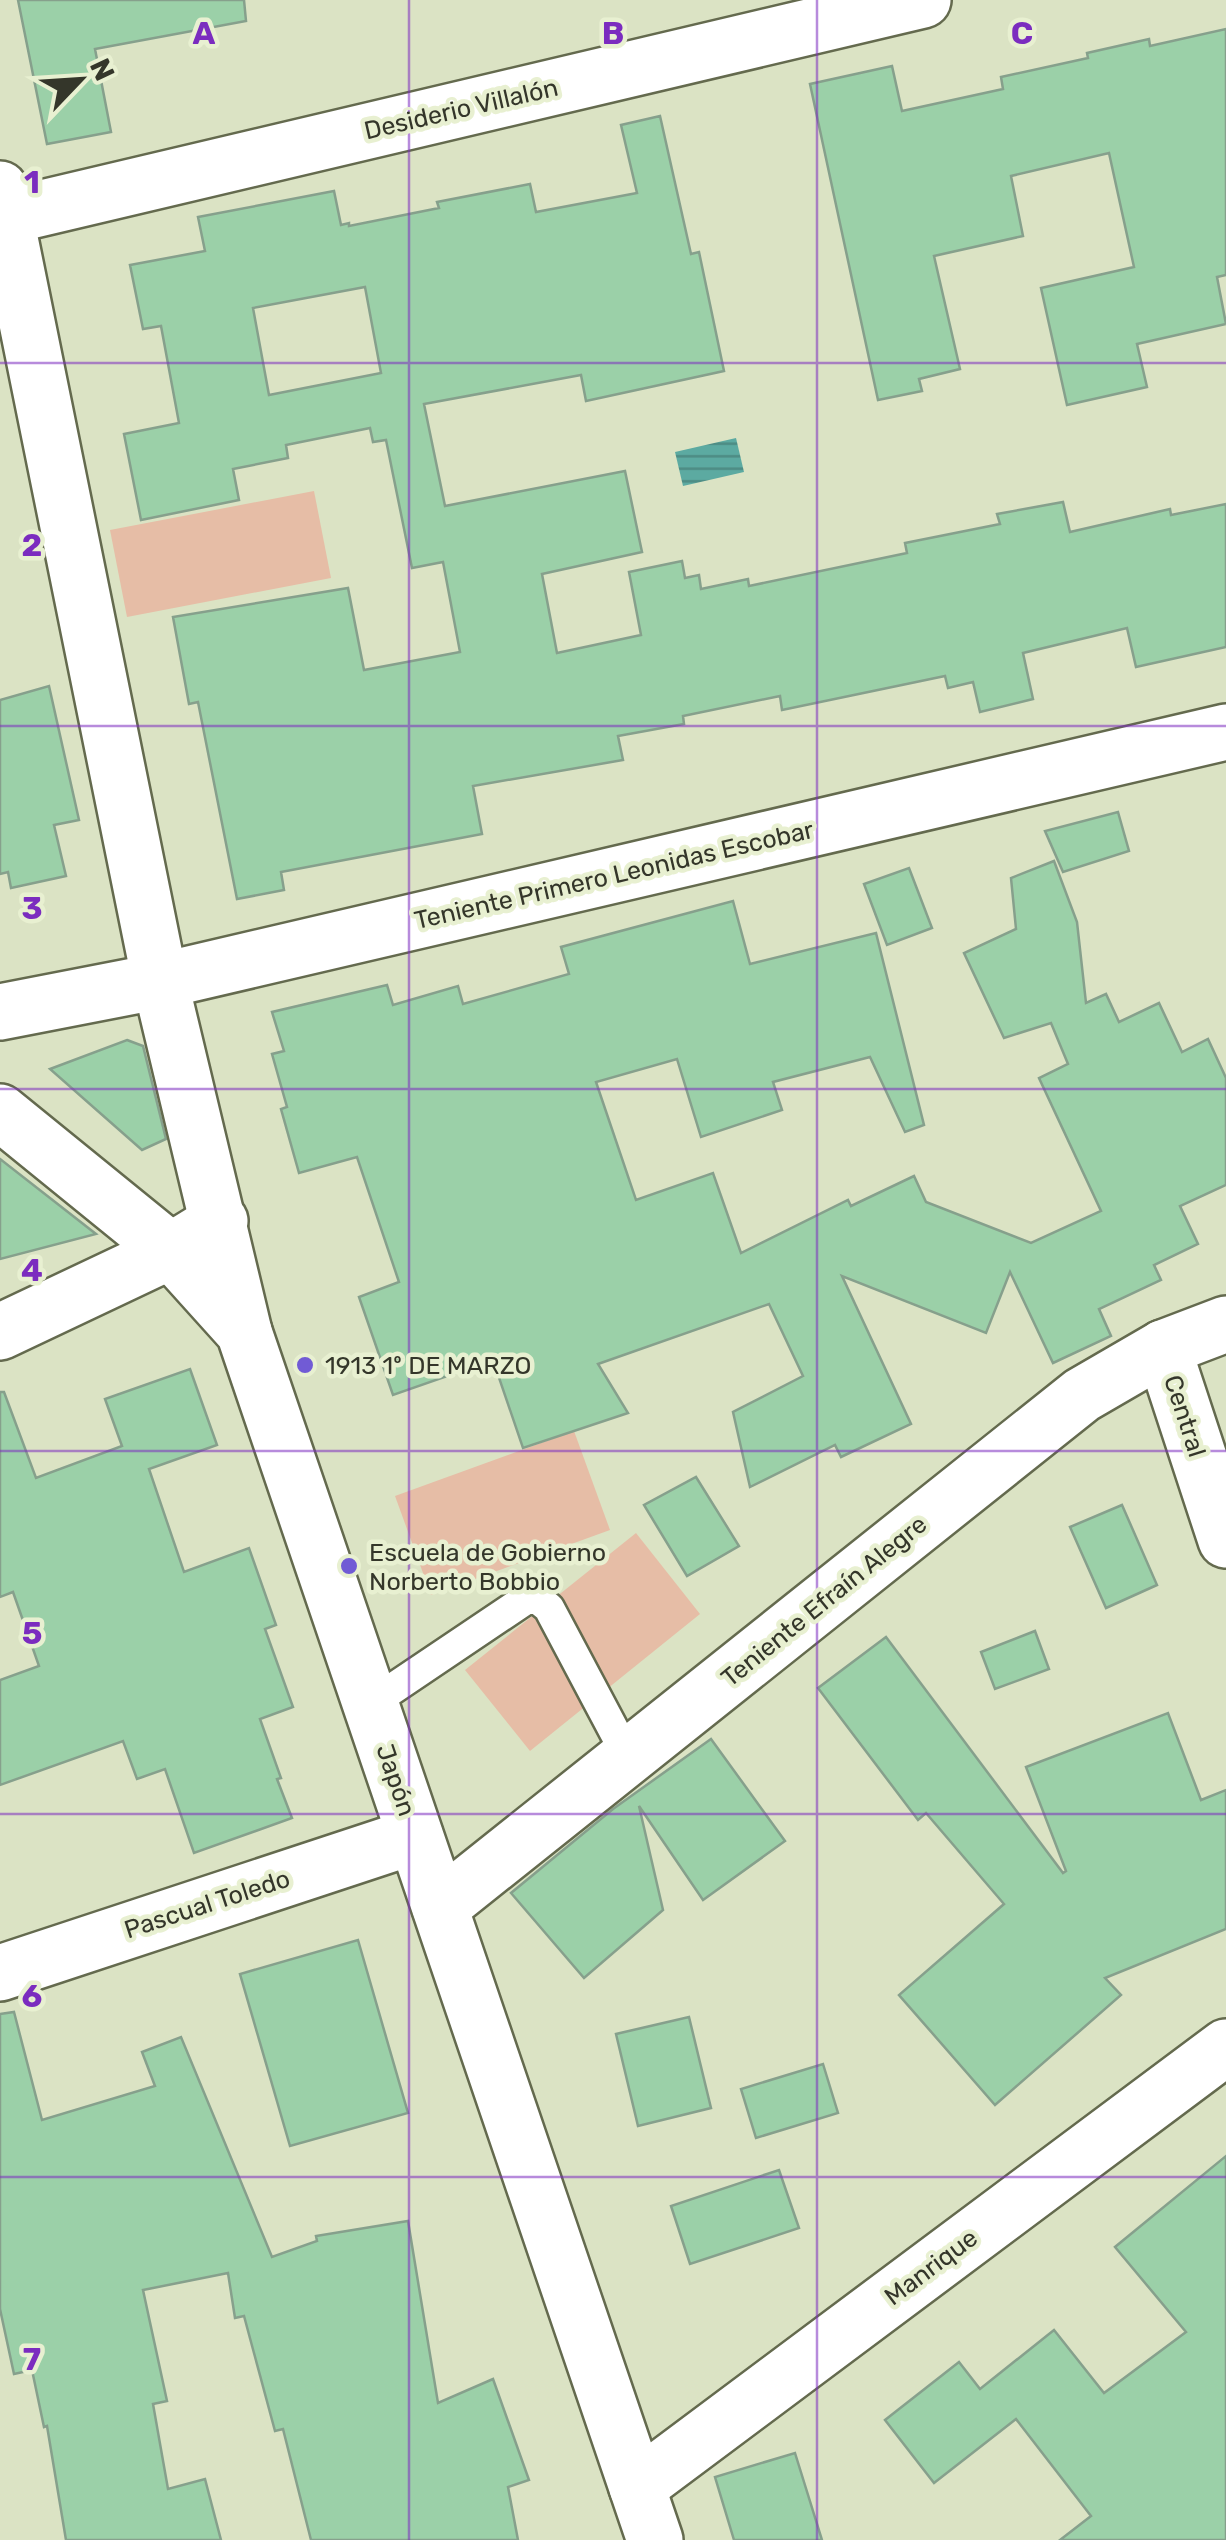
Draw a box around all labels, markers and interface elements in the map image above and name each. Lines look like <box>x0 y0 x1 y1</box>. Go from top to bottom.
text: A <box>193 14 216 52</box>
text: B <box>602 14 624 52</box>
text: C <box>1011 14 1033 52</box>
north arrow <box>30 30 130 130</box>
text: N <box>83 54 121 86</box>
street label: Desiderio Villalón <box>361 73 561 145</box>
text: 1 <box>24 163 40 201</box>
text: 2 <box>22 526 42 564</box>
street label: Teniente Primero Leonidas Escobar <box>412 815 817 935</box>
text: 3 <box>21 889 43 927</box>
text: 4 <box>21 1251 43 1289</box>
place label: 1913 1º DE MARZO <box>325 1351 531 1380</box>
marker: 1913 1º DE MARZO <box>294 1354 316 1376</box>
street label: Central <box>1158 1371 1212 1461</box>
street label: Teniente Efraín Alegre <box>716 1509 932 1693</box>
place label: Escuela de Gobierno Norberto Bobbio <box>369 1538 606 1596</box>
marker: Escuela de Gobierno Norberto Bobbio <box>338 1555 360 1577</box>
text: 5 <box>22 1614 42 1652</box>
street label: Japón <box>370 1740 422 1820</box>
street label: Pascual Toledo <box>121 1864 293 1944</box>
text: 6 <box>22 1977 42 2015</box>
street label: Manrique <box>879 2223 983 2311</box>
text: 7 <box>23 2340 41 2378</box>

